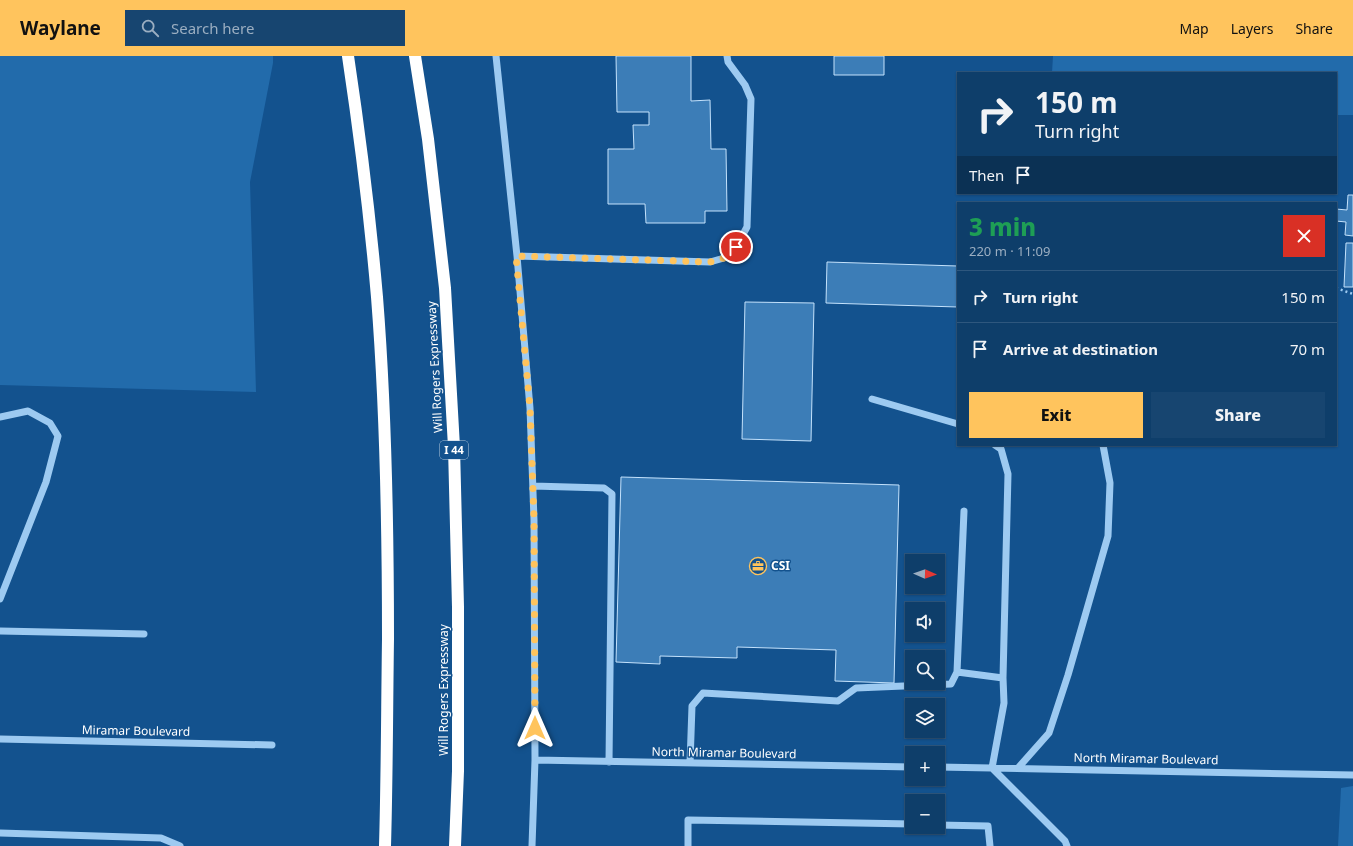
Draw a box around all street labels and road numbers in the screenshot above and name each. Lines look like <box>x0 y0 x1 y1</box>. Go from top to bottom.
street label: Will Rogers Expressway <box>423 300 446 433</box>
road number: I 44 <box>440 441 468 459</box>
street label: Will Rogers Expressway <box>435 623 452 756</box>
street label: Miramar Boulevard <box>82 721 190 740</box>
street label: North Miramar Boulevard <box>652 743 796 762</box>
street label: North Miramar Boulevard <box>1074 749 1218 768</box>

